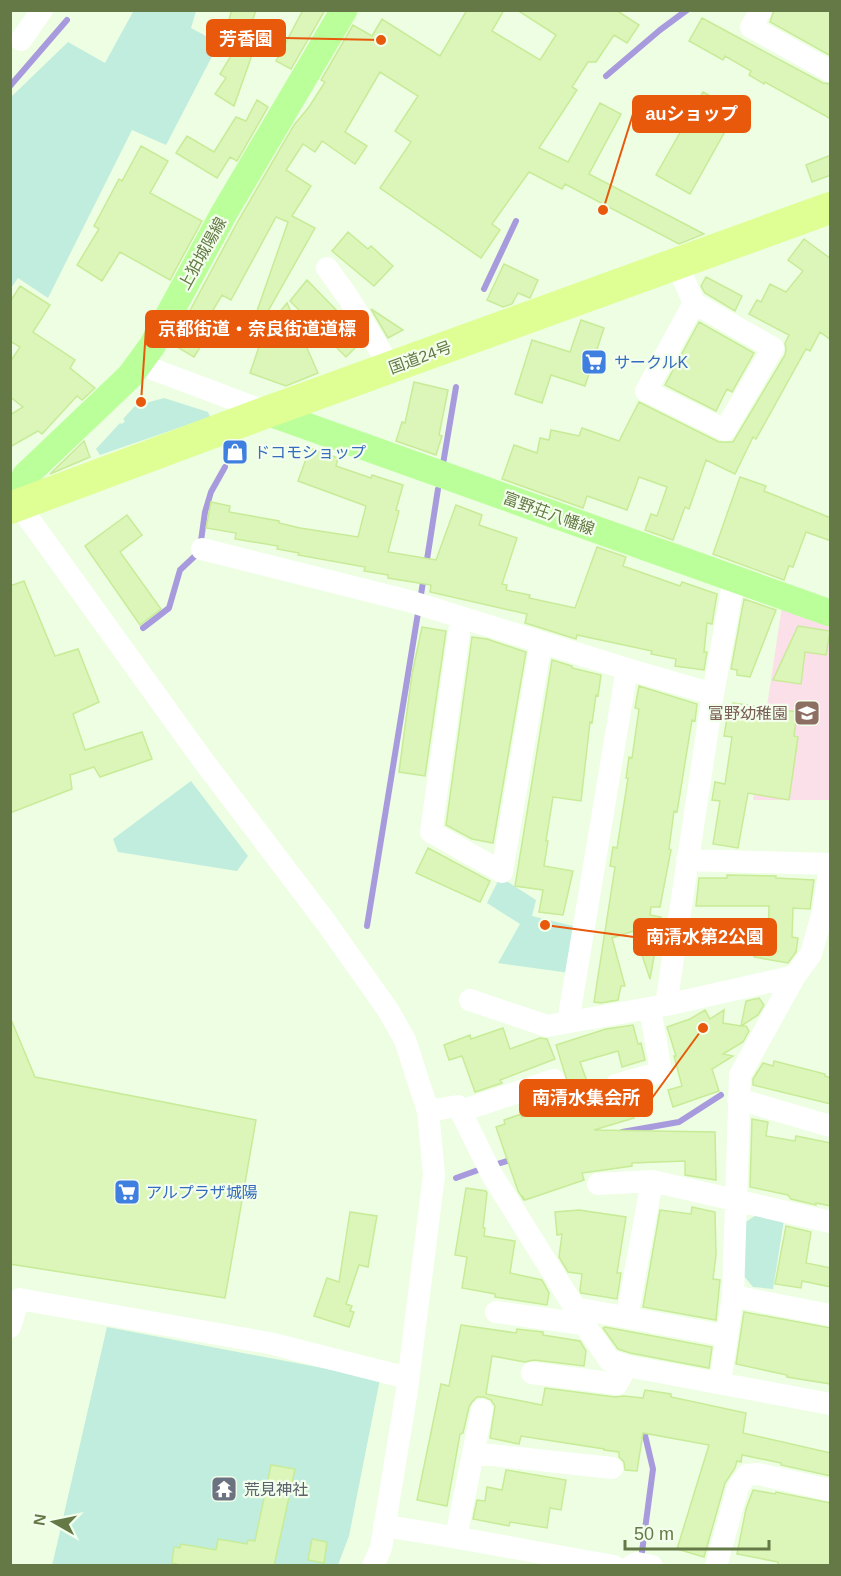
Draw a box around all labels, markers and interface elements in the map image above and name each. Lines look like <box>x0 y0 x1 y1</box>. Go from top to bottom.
callout: 芳香園 <box>207 20 285 56</box>
text: 芳香園 <box>219 29 273 49</box>
callout: auショップ <box>633 96 750 132</box>
text: auショップ <box>645 104 739 124</box>
street label: 上狛城陽線 <box>176 214 229 292</box>
callout: 京都街道・奈良街道道標 <box>146 311 368 347</box>
text: 京都街道・奈良街道道標 <box>158 319 356 339</box>
street label: 国道24号 <box>386 338 454 377</box>
supermarket icon: サークルK <box>579 347 609 377</box>
place label: サークルK <box>614 354 689 371</box>
shop icon: ドコモショップ <box>220 437 250 467</box>
place label: ドコモショップ <box>254 444 366 461</box>
street label: 富野荘八幡線 <box>501 489 597 538</box>
school or university icon: 富野幼稚園 <box>792 698 822 728</box>
place label: 富野幼稚園 <box>708 705 788 722</box>
callout: 南清水第2公園 <box>634 919 776 955</box>
text: 南清水第2公園 <box>646 927 764 947</box>
callout: 南清水集会所 <box>520 1080 652 1116</box>
text: 南清水集会所 <box>532 1088 640 1108</box>
supermarket icon: アルプラザ城陽 <box>112 1177 142 1207</box>
place label: アルプラザ城陽 <box>146 1184 258 1201</box>
temple icon: 荒見神社 <box>209 1474 239 1504</box>
place label: 荒見神社 <box>244 1481 308 1498</box>
north arrow <box>24 1492 84 1552</box>
text: N <box>30 1513 49 1527</box>
scale bar <box>625 1513 769 1551</box>
text: 50 m <box>634 1524 674 1544</box>

